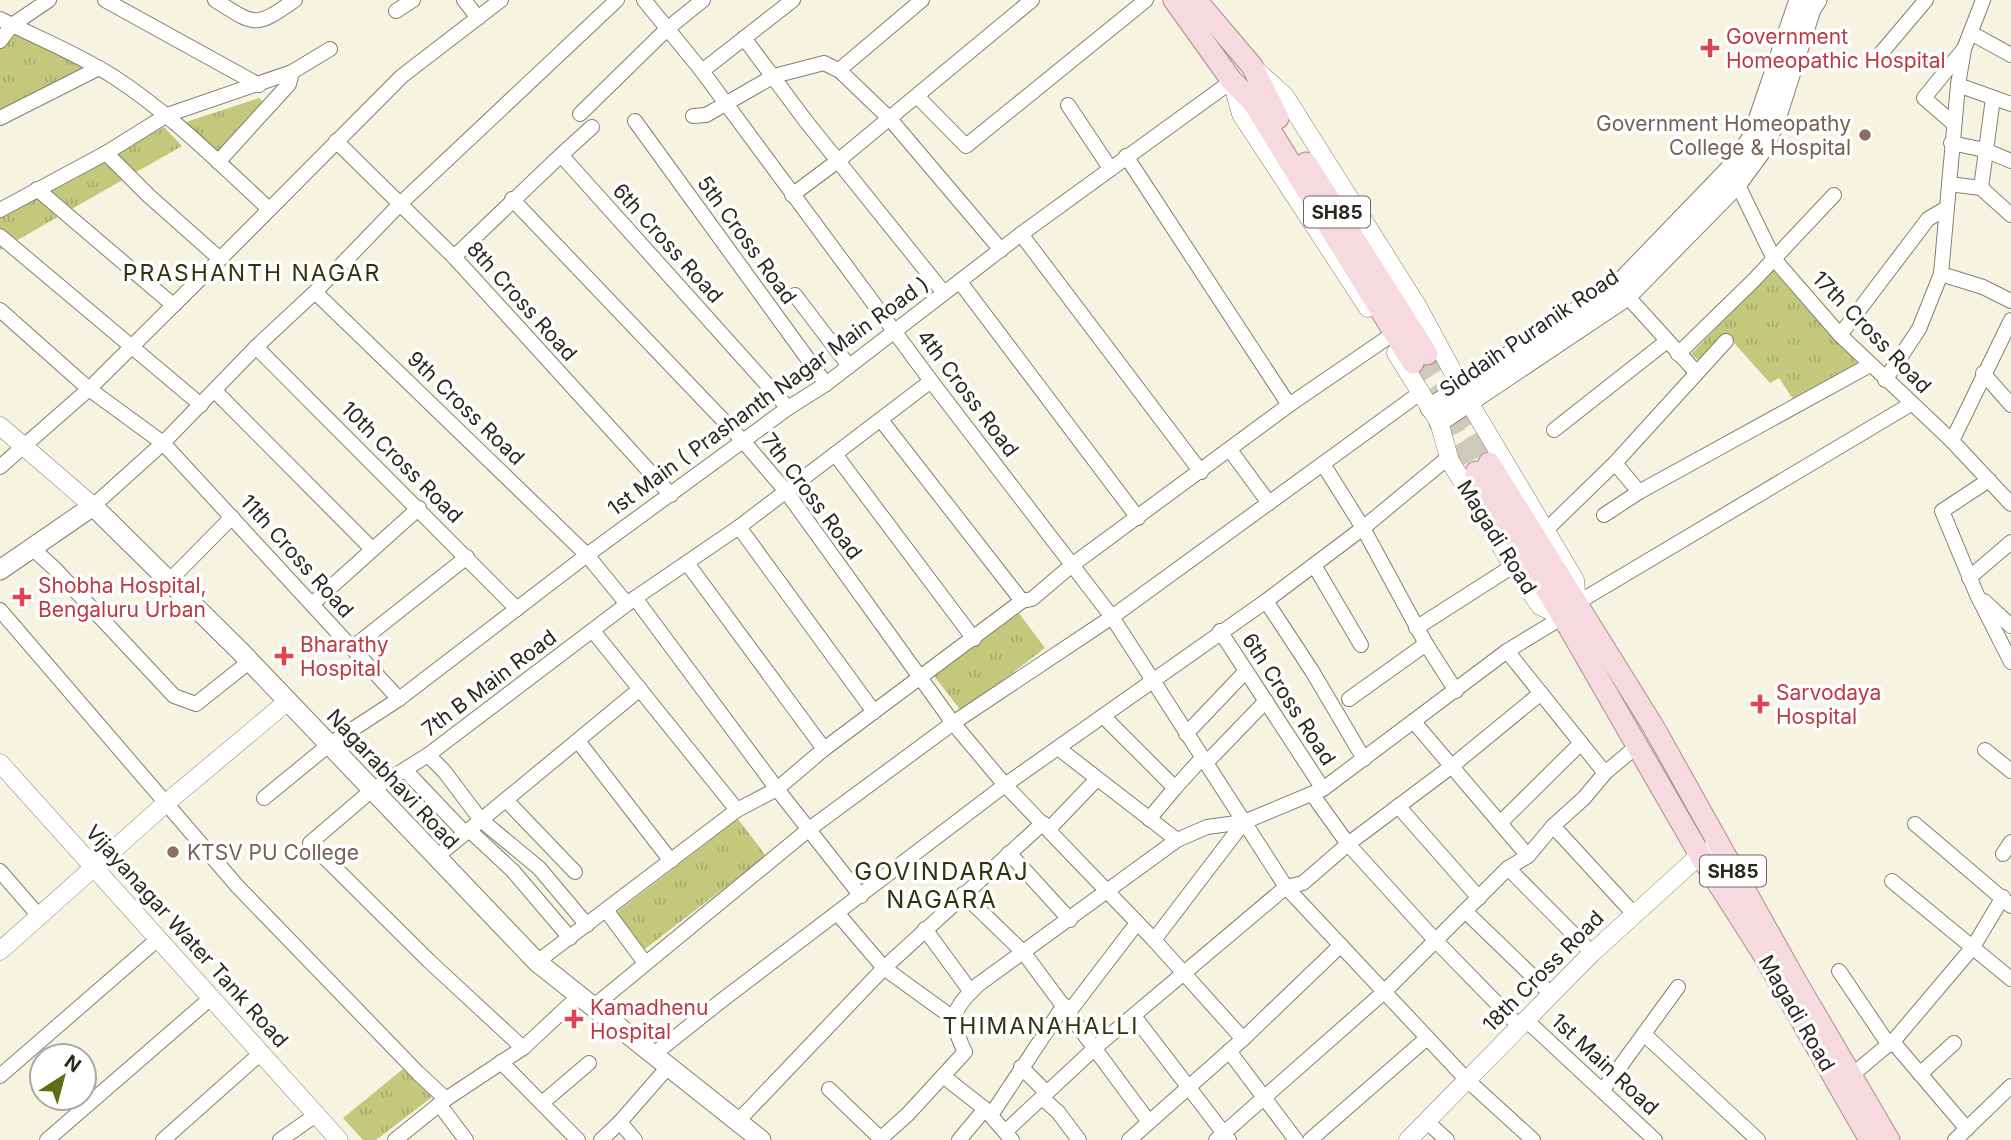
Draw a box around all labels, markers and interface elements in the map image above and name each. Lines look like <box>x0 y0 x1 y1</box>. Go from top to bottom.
place label: Government Homeopathic Hospital <box>1726 24 1946 73</box>
marker: Government Homeopathic Hospital <box>1700 38 1720 58</box>
place label: Government Homeopathy College & Hospital <box>1596 111 1851 160</box>
marker: Government Homeopathy College & Hospital <box>1857 127 1873 143</box>
street label: 5th Cross Road <box>692 171 802 309</box>
street label: 6th Cross Road <box>608 178 728 308</box>
road number: SH85 <box>1304 196 1370 228</box>
street label: 8th Cross Road <box>462 236 582 366</box>
district label: PRASHANTH NAGAR <box>123 259 381 287</box>
street label: Siddaih Puranik Road <box>1435 264 1623 402</box>
street label: 17th Cross Road <box>1807 266 1937 398</box>
street label: 1st Main ( Prashanth Nagar Main Road ) <box>603 271 933 521</box>
street label: 4th Cross Road <box>912 324 1024 462</box>
street label: 9th Cross Road <box>402 346 530 470</box>
street label: 10th Cross Road <box>336 396 468 528</box>
street label: 7th Cross Road <box>756 428 868 564</box>
street label: Magadi Road <box>1452 475 1542 599</box>
street label: 11th Cross Road <box>235 489 359 623</box>
place label: Shobha Hospital, Bengaluru Urban <box>38 573 207 622</box>
marker: Shobha Hospital, Bengaluru Urban <box>12 587 32 607</box>
street label: 7th B Main Road <box>417 624 561 742</box>
street label: 6th Cross Road <box>1237 628 1341 770</box>
place label: Bharathy Hospital <box>300 632 389 681</box>
marker: Bharathy Hospital <box>274 646 294 666</box>
place label: Sarvodaya Hospital <box>1776 680 1881 729</box>
marker: Sarvodaya Hospital <box>1750 694 1770 714</box>
street label: Nagarabhavi Road <box>322 704 464 854</box>
street label: Vijayanagar Water Tank Road <box>80 820 294 1052</box>
place label: KTSV PU College <box>187 840 359 865</box>
marker: KTSV PU College <box>165 844 181 860</box>
road number: SH85 <box>1700 856 1766 886</box>
district label: GOVINDARAJ NAGARA <box>854 857 1030 914</box>
street label: 18th Cross Road <box>1477 905 1609 1037</box>
street label: Magadi Road <box>1754 950 1840 1076</box>
place label: Kamadhenu Hospital <box>590 995 708 1044</box>
street label: 1st Main Road <box>1546 1008 1664 1120</box>
marker: Kamadhenu Hospital <box>564 1009 584 1029</box>
district label: THIMANAHALLI <box>942 1012 1140 1040</box>
north arrow <box>28 1042 98 1112</box>
text: N <box>60 1050 85 1077</box>

